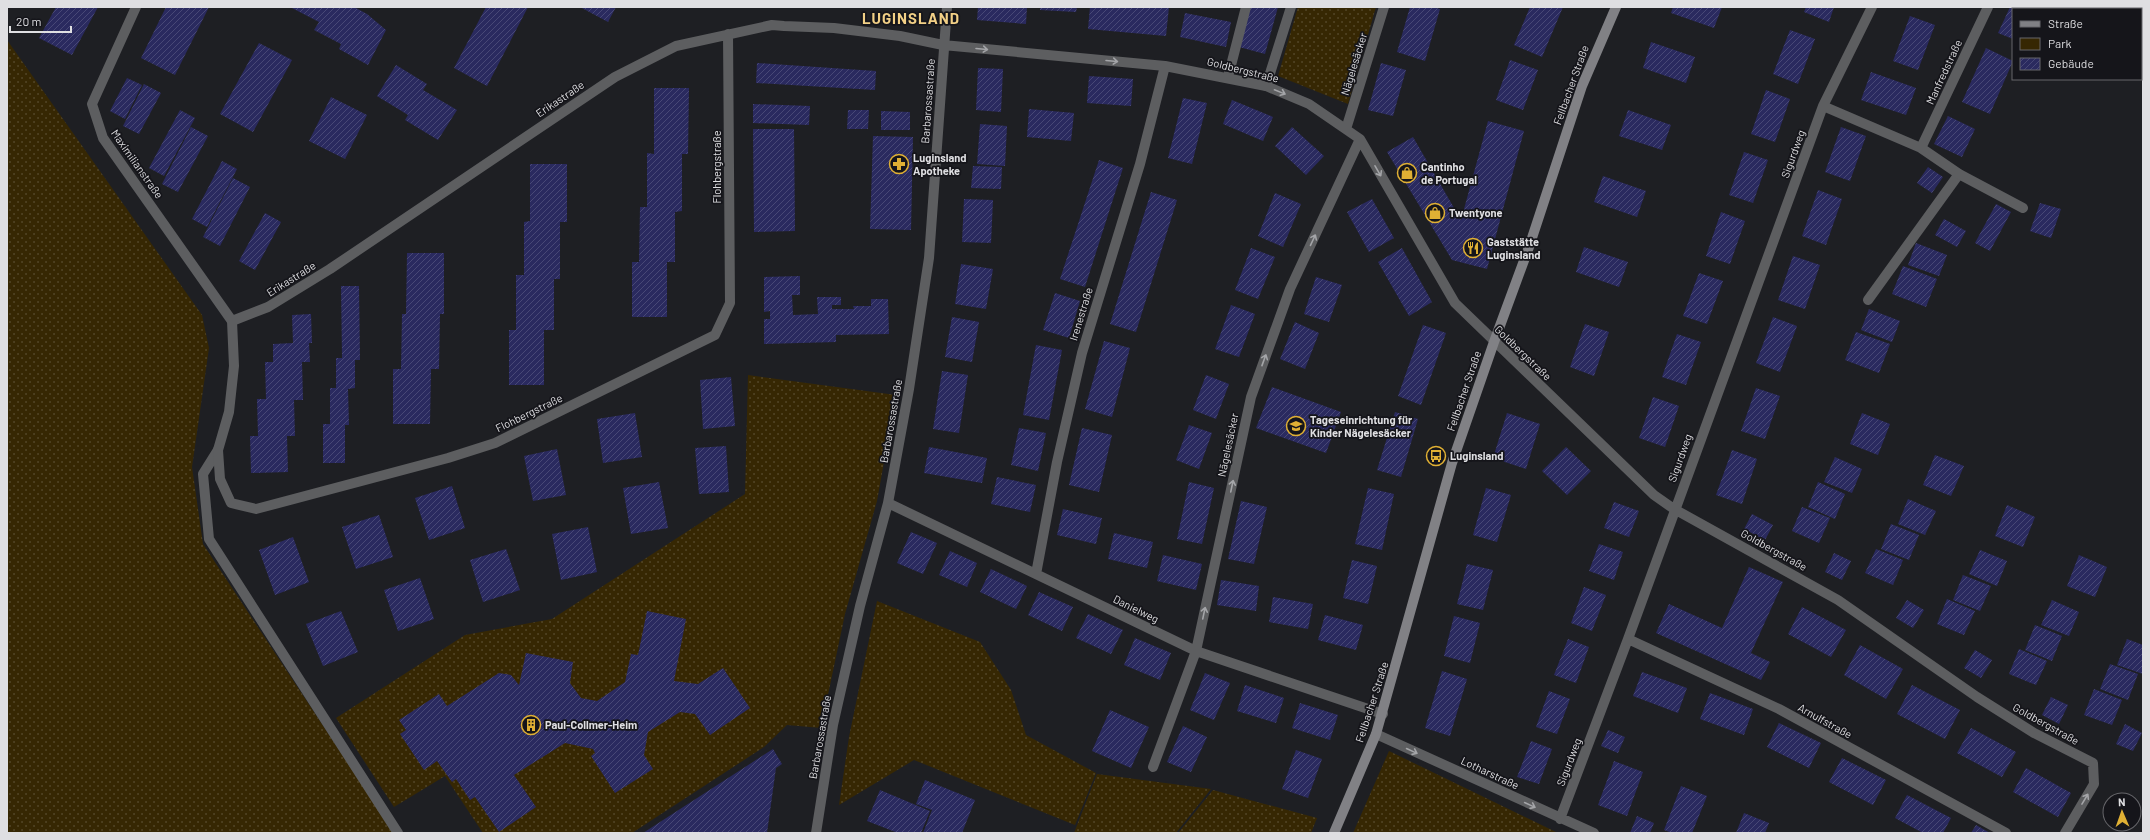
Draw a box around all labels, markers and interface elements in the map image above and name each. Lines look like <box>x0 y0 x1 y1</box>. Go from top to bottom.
scale bar <box>10 8 71 34</box>
legend <box>2012 8 2142 80</box>
district label: LUGINSLAND <box>862 9 960 27</box>
text: 20 m <box>16 14 42 28</box>
text: Straße <box>2048 16 2083 30</box>
street label: Nägelesäcker <box>1338 31 1369 97</box>
text: Park <box>2048 36 2072 50</box>
street label: Manfredstraße <box>1923 37 1964 106</box>
street label: Fellbacher Straße <box>1550 43 1591 127</box>
one-way arrow <box>975 45 988 52</box>
street label: Goldbergstraße <box>1206 54 1281 85</box>
text: Gebäude <box>2048 56 2094 70</box>
one-way arrow <box>1105 57 1118 64</box>
street label: Barbarossastraße <box>918 58 937 144</box>
street label: Erikastraße <box>533 78 586 119</box>
one-way arrow <box>1274 88 1286 96</box>
street label: Maximilianstraße <box>109 127 166 201</box>
street label: Sigurdweg <box>1778 128 1807 180</box>
street label: Flohbergstraße <box>710 130 723 204</box>
place label: Luginsland Apotheke <box>913 151 966 177</box>
pharmacy icon: Luginsland Apotheke <box>888 153 910 175</box>
place label: Cantinho de Portugal <box>1421 160 1477 186</box>
shop icon: Cantinho de Portugal <box>1396 162 1418 184</box>
one-way arrow <box>1375 165 1383 177</box>
shop icon: Twentyone <box>1424 202 1446 224</box>
place label: Twentyone <box>1449 206 1503 219</box>
one-way arrow <box>1310 234 1317 246</box>
place label: Gaststätte Luginsland <box>1487 235 1540 261</box>
restaurant icon: Gaststätte Luginsland <box>1462 237 1484 259</box>
street label: Erikastraße <box>264 258 318 299</box>
street label: Irenestraße <box>1066 285 1095 342</box>
street label: Goldbergstraße <box>1492 322 1554 383</box>
street label: Fellbacher Straße <box>1444 349 1483 433</box>
one-way arrow <box>1261 355 1269 367</box>
street label: Barbarossastraße <box>877 378 904 464</box>
street label: Flohbergstraße <box>493 391 565 434</box>
street label: Nägelesäcker <box>1214 412 1241 478</box>
place label: Tageseinrichtung für Kinder Nägelesäcker <box>1310 413 1413 439</box>
school or university icon: Tageseinrichtung für Kinder Nägelesäcker <box>1285 415 1307 437</box>
street label: Sigurdweg <box>1665 432 1694 484</box>
bus stop icon: Luginsland <box>1425 445 1447 467</box>
place label: Luginsland <box>1450 449 1503 462</box>
one-way arrow <box>1228 480 1236 493</box>
street label: Goldbergstraße <box>1739 526 1810 573</box>
street label: Danielweg <box>1111 592 1161 625</box>
one-way arrow <box>1201 607 1209 620</box>
street label: Fellbacher Straße <box>1352 660 1391 744</box>
street label: Barbarossastraße <box>806 694 833 780</box>
street label: Arnulfstraße <box>1796 700 1855 741</box>
street label: Goldbergstraße <box>2011 700 2082 747</box>
building icon: Paul-Collmer-Heim <box>520 714 542 736</box>
place label: Paul-Collmer-Heim <box>545 718 637 731</box>
street label: Sigurdweg <box>1553 736 1584 788</box>
one-way arrow <box>1405 748 1417 755</box>
street label: Lotharstraße <box>1459 753 1521 792</box>
north arrow <box>2102 792 2142 832</box>
one-way arrow <box>2081 793 2089 805</box>
text: N <box>2118 795 2126 808</box>
one-way arrow <box>1524 802 1536 809</box>

